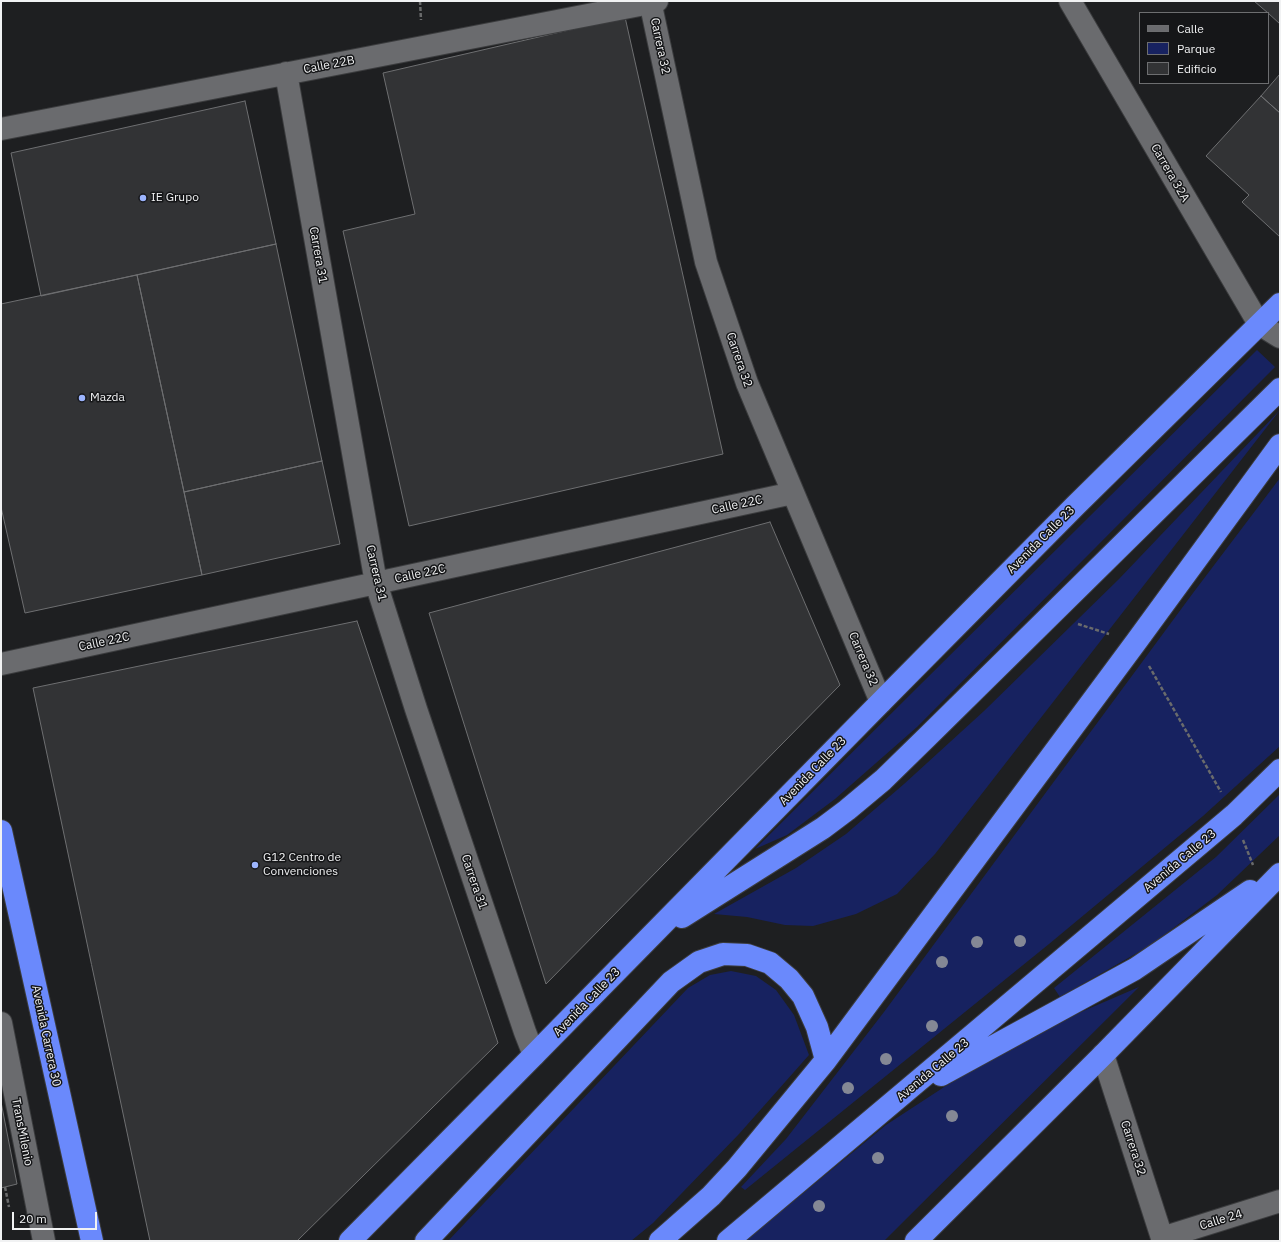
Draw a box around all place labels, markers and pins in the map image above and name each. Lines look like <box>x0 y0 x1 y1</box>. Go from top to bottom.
place label: IE Grupo <box>151 191 199 205</box>
marker: IE Grupo <box>138 193 148 203</box>
place label: Mazda <box>90 391 125 405</box>
marker: Mazda <box>77 393 87 403</box>
place label: G12 Centro de Convenciones <box>263 851 341 879</box>
marker: G12 Centro de Convenciones <box>250 860 260 870</box>

